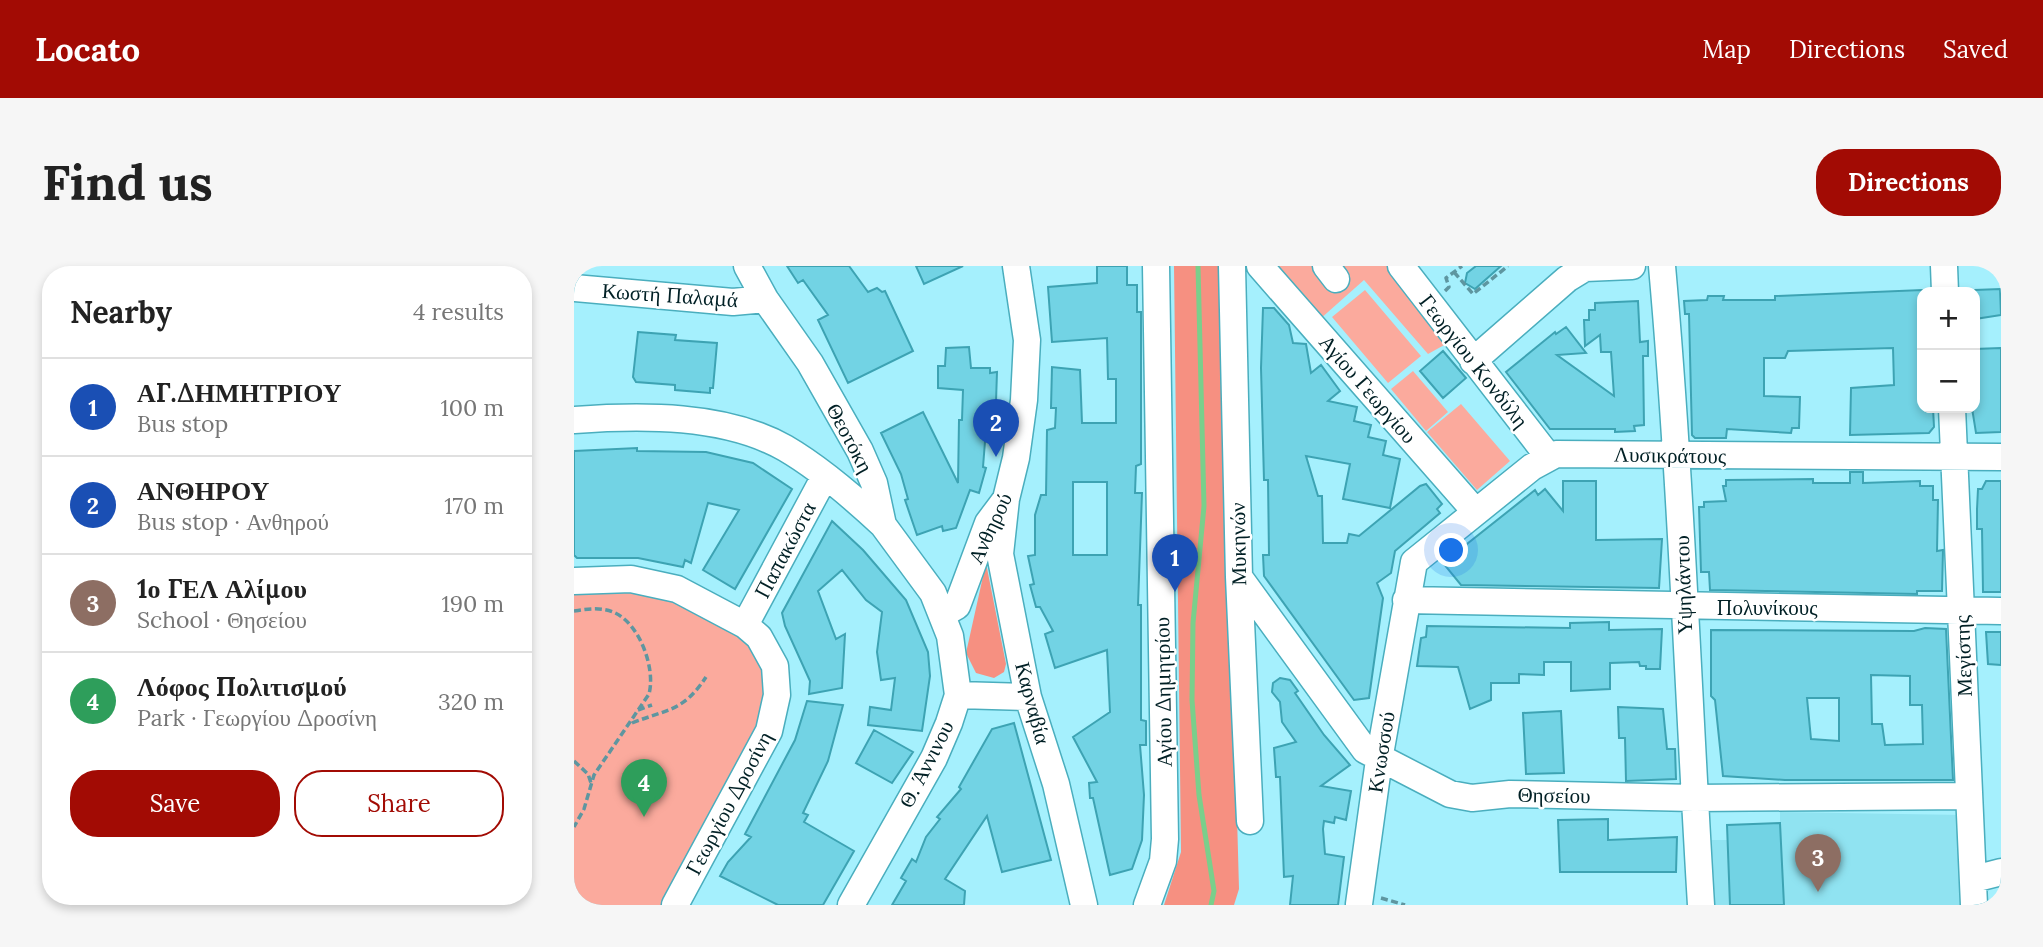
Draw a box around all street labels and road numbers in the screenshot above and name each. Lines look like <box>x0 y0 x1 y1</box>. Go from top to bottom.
street label: Κωστή Παλαμά <box>601 277 739 313</box>
street label: Γεωργίου Κονδύλη <box>1413 289 1535 433</box>
street label: Αγίου Γεωργίου <box>1313 329 1423 449</box>
street label: Θεοτόκη <box>820 399 880 477</box>
street label: Λυσικράτους <box>1614 441 1727 469</box>
street label: Ανθηρού <box>962 488 1018 568</box>
street label: Παπακώστα <box>748 497 822 603</box>
street label: Μυκηνών <box>1224 502 1252 586</box>
street label: Υψηλάντου <box>1668 535 1698 635</box>
street label: Πολυνίκους <box>1716 594 1818 621</box>
street label: Μεγίστης <box>1948 614 1978 697</box>
street label: Αγίου Δημητρίου <box>1148 617 1178 767</box>
street label: Καρναβία <box>1009 659 1057 747</box>
street label: Κνωσσού <box>1361 709 1401 795</box>
street label: Θ. Άννινου <box>893 716 959 812</box>
street label: Γεωργίου Δροσίνη <box>680 726 778 880</box>
street label: Θησείου <box>1517 781 1591 809</box>

